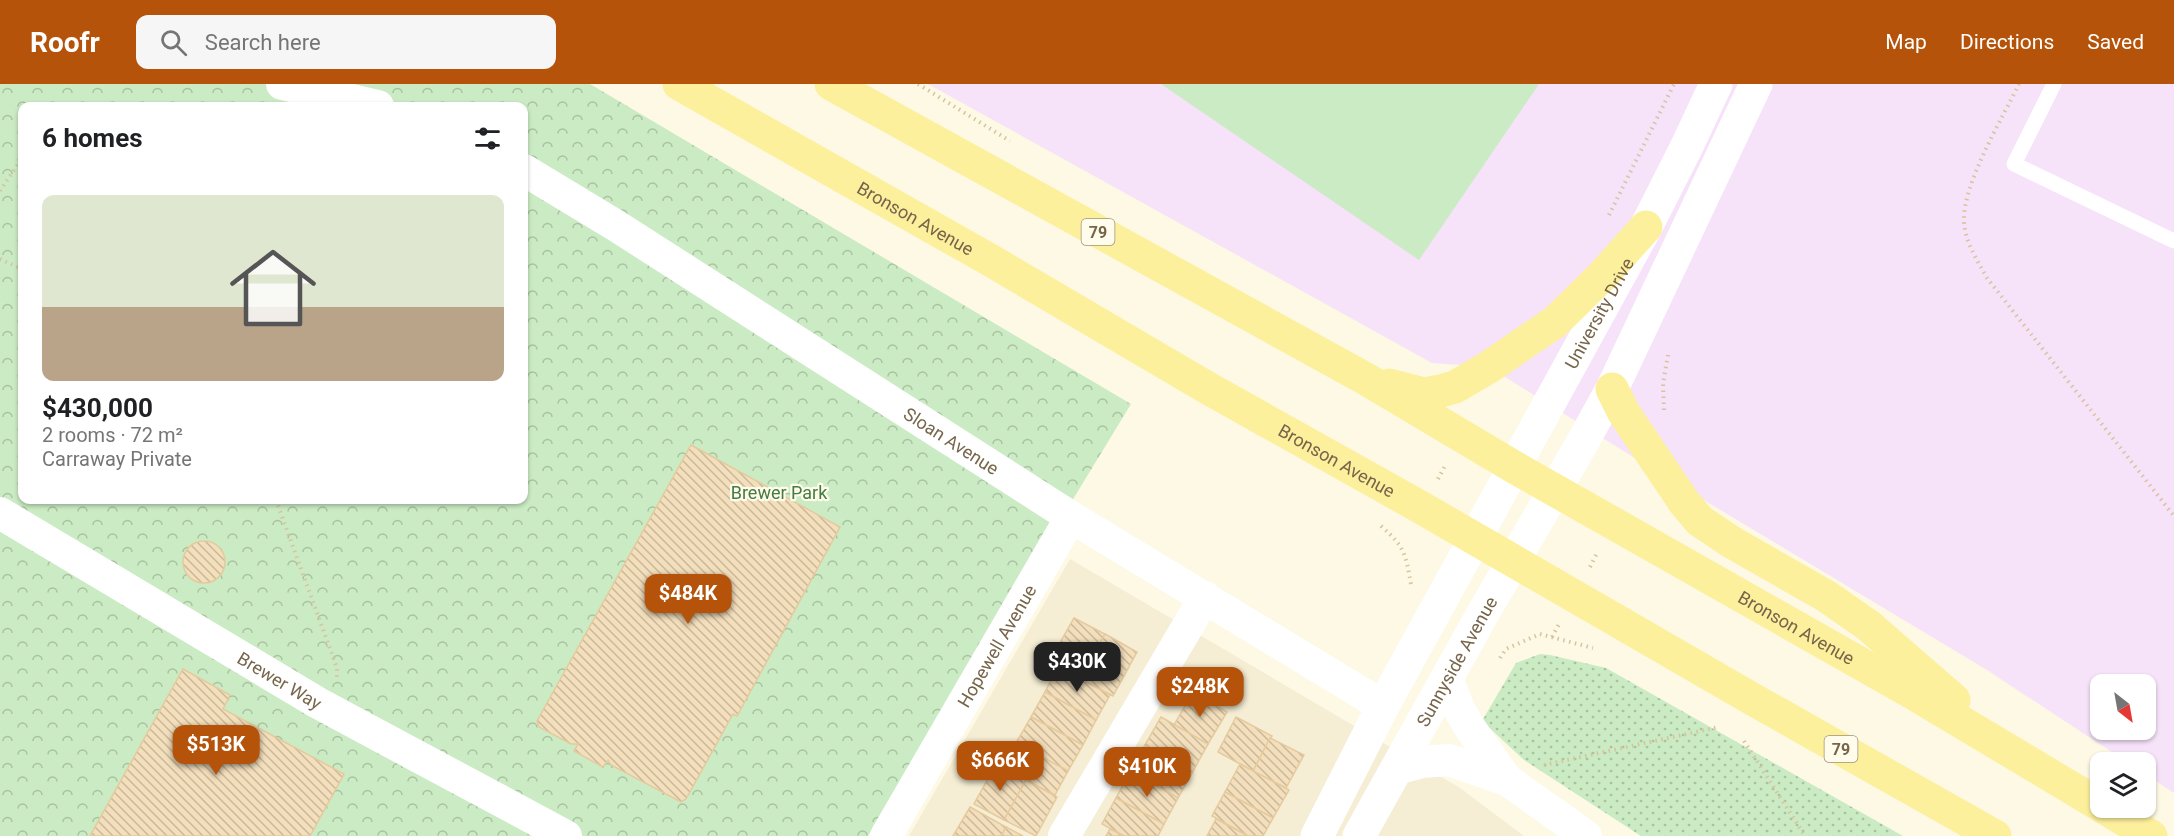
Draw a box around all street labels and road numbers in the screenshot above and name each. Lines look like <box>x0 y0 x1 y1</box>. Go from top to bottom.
street label: Bronson Avenue <box>854 177 978 259</box>
road number: 79 <box>1082 219 1114 245</box>
street label: University Drive <box>1560 254 1638 372</box>
street label: Sloan Avenue <box>900 402 1003 479</box>
street label: Bronson Avenue <box>1275 419 1399 501</box>
street label: Hopewell Avenue <box>953 581 1040 711</box>
street label: Bronson Avenue <box>1735 586 1858 669</box>
street label: Sunnyside Avenue <box>1412 592 1501 730</box>
street label: Brewer Way <box>234 647 326 714</box>
road number: 79 <box>1824 736 1858 762</box>

